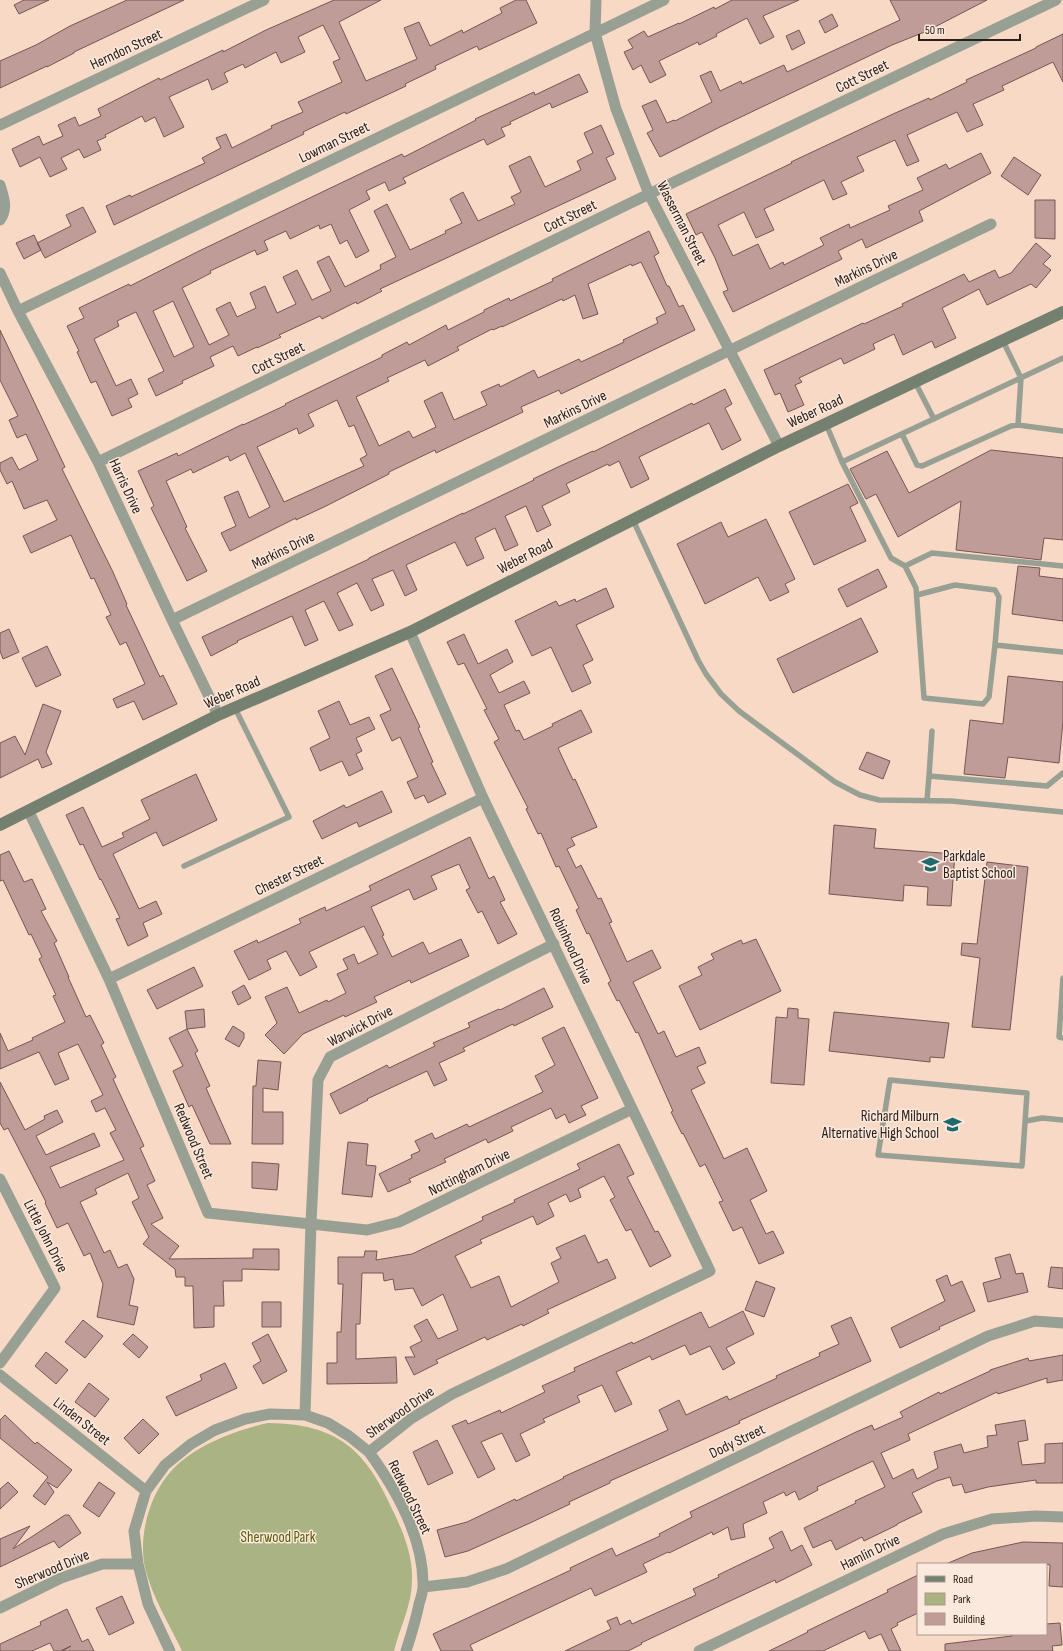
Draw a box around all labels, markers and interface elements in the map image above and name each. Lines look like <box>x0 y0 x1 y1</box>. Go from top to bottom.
scale bar <box>919 16 1020 42</box>
text: 50 m <box>925 23 945 38</box>
street label: Herndon Street <box>87 24 166 74</box>
street label: Cott Street <box>833 55 892 97</box>
street label: Lowman Street <box>296 117 373 168</box>
street label: Wasserman Street <box>652 178 711 269</box>
street label: Cott Street <box>541 195 600 237</box>
street label: Markins Drive <box>832 245 901 292</box>
street label: Cott Street <box>249 337 308 379</box>
street label: Markins Drive <box>541 386 610 433</box>
street label: Weber Road <box>784 390 846 433</box>
street label: Harris Drive <box>105 456 147 517</box>
street label: Markins Drive <box>249 527 318 574</box>
street label: Weber Road <box>494 534 556 578</box>
street label: Weber Road <box>201 672 263 713</box>
place label: Parkdale Baptist School <box>943 847 1016 883</box>
street label: Chester Street <box>252 851 327 900</box>
school or university icon: Parkdale Baptist School <box>920 855 940 875</box>
street label: Robinhood Drive <box>545 905 597 987</box>
street label: Warwick Drive <box>324 1001 396 1052</box>
street label: Redwood Street <box>169 1101 218 1182</box>
place label: Richard Milburn Alternative High School <box>821 1107 939 1143</box>
school or university icon: Richard Milburn Alternative High School <box>942 1115 962 1135</box>
street label: Nottingham Drive <box>425 1144 513 1200</box>
street label: Little John Drive <box>19 1197 72 1276</box>
street label: Sherwood Drive <box>362 1382 438 1443</box>
street label: Linden Street <box>49 1393 114 1450</box>
street label: Dody Street <box>706 1420 769 1463</box>
street label: Redwood Street <box>383 1457 436 1538</box>
park label: Sherwood Park <box>241 1528 316 1547</box>
street label: Hamlin Drive <box>837 1530 903 1575</box>
street label: Sherwood Drive <box>12 1545 92 1594</box>
legend <box>917 1563 1047 1635</box>
text: Road <box>953 1572 973 1587</box>
text: Park <box>953 1592 971 1607</box>
text: Building <box>953 1612 985 1627</box>

